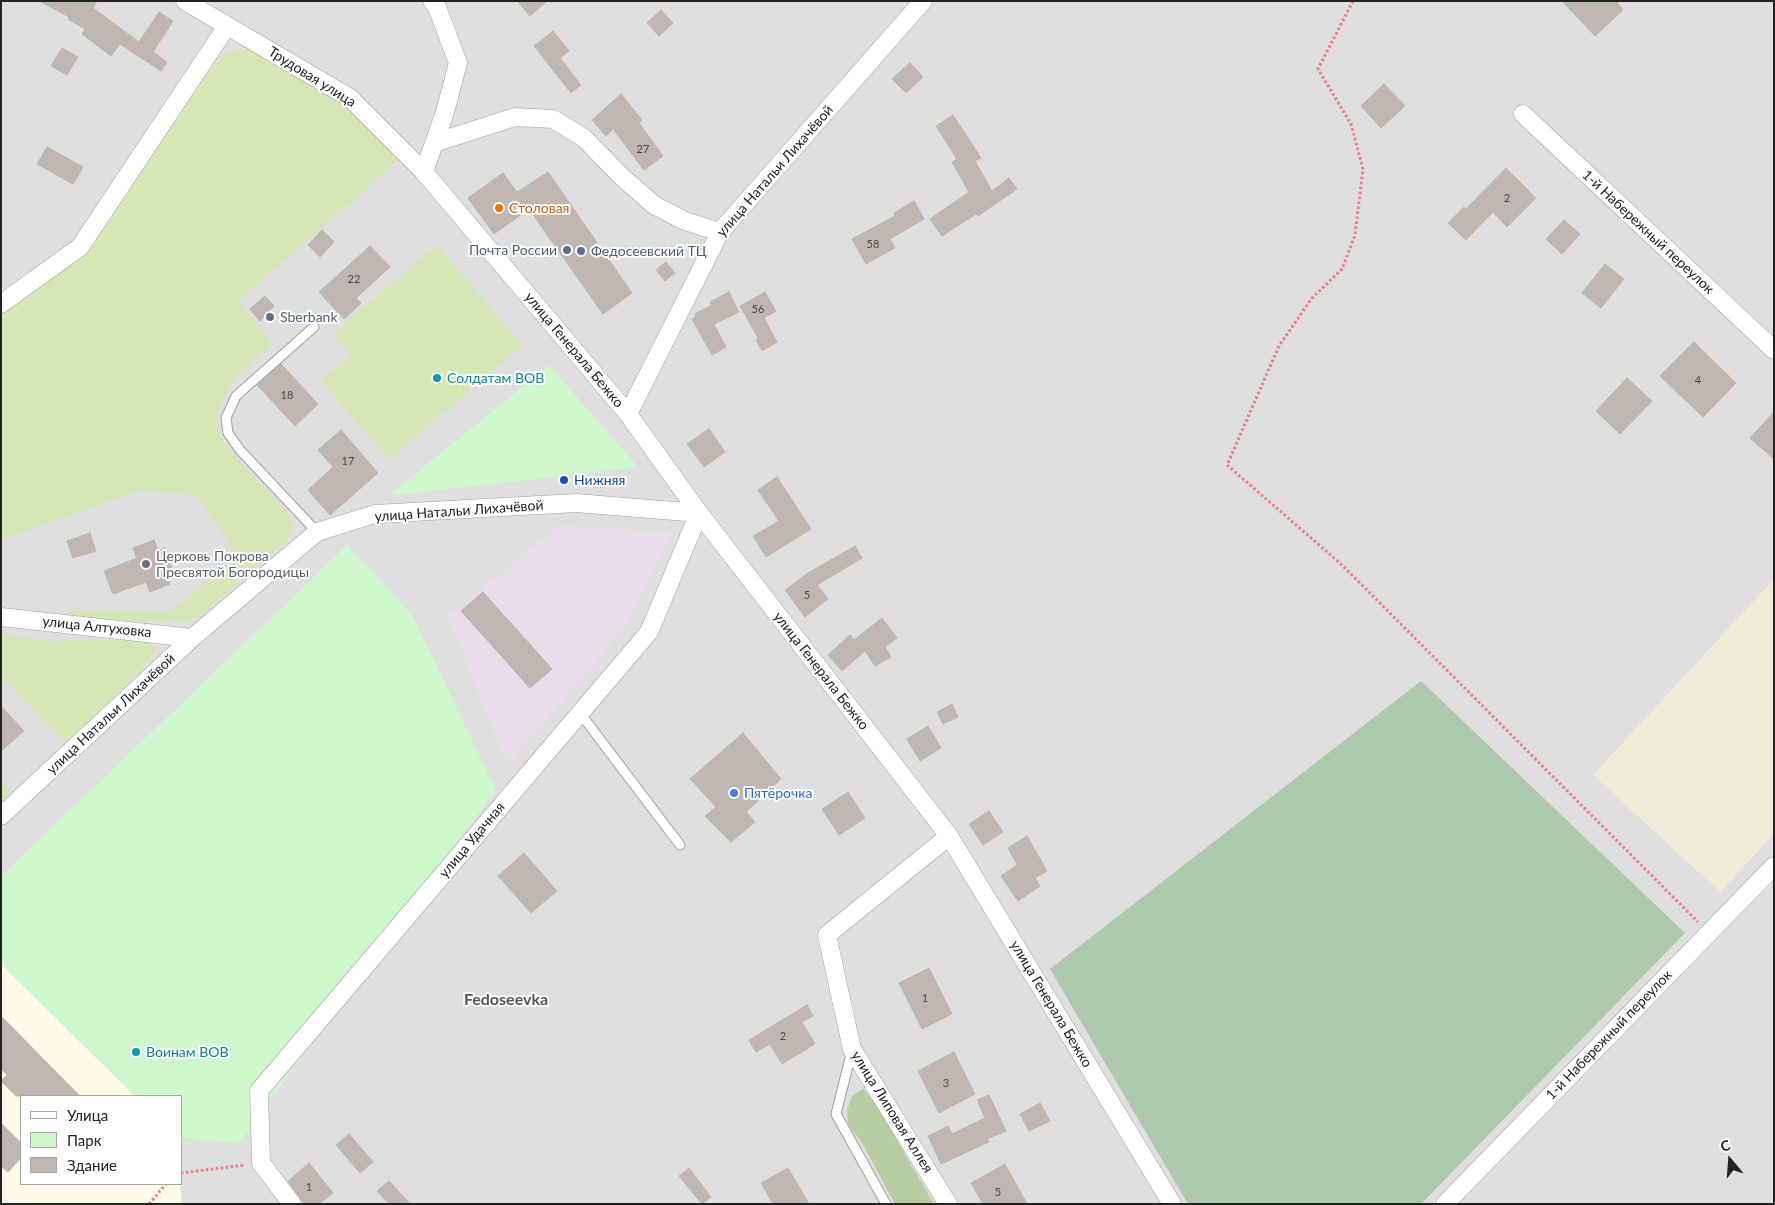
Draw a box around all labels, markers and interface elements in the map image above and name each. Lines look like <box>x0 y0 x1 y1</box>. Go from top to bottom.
street label: Трудовая улица <box>265 43 359 111</box>
street label: улица Натальи Лихачёвой <box>713 102 837 240</box>
house number: 27 <box>637 142 649 156</box>
street label: 1-й Набережный переулок <box>1579 166 1717 298</box>
house number: 2 <box>1504 191 1510 205</box>
place label: Столовая <box>509 200 570 216</box>
marker: Столовая <box>493 202 505 214</box>
house number: 58 <box>867 237 879 251</box>
place label: Почта России <box>469 242 557 258</box>
place label: Федосеевский ТЦ <box>591 243 707 259</box>
marker: Почта России <box>561 244 573 256</box>
marker: Федосеевский ТЦ <box>575 245 587 257</box>
house number: 22 <box>348 272 360 286</box>
street label: улица Генерала Бежко <box>521 289 627 411</box>
house number: 56 <box>752 302 764 316</box>
place label: Sberbank <box>280 309 338 325</box>
marker: Sberbank <box>264 311 276 323</box>
place label: Солдатам ВОВ <box>447 370 544 386</box>
marker: Солдатам ВОВ <box>431 372 443 384</box>
house number: 4 <box>1695 373 1701 387</box>
house number: 18 <box>281 388 293 402</box>
house number: 17 <box>342 454 354 468</box>
place label: Нижняя <box>574 472 625 488</box>
marker: Нижняя <box>558 474 570 486</box>
street label: улица Натальи Лихачёвой <box>374 497 544 525</box>
place label: Церковь Покрова Пресвятой Богородицы <box>156 548 309 580</box>
marker: Церковь Покрова Пресвятой Богородицы <box>140 558 152 570</box>
house number: 5 <box>804 588 810 602</box>
street label: улица Генерала Бежко <box>770 609 872 733</box>
street label: улица Алтуховка <box>42 613 152 641</box>
street label: улица Натальи Лихачёвой <box>43 650 179 778</box>
place label: Пятёрочка <box>744 785 812 801</box>
marker: Пятёрочка <box>728 787 740 799</box>
street label: улица Удачная <box>436 799 508 881</box>
street label: улица Генерала Бежко <box>1006 938 1096 1070</box>
street label: 1-й Набережный переулок <box>1542 967 1676 1103</box>
district label: Fedoseevka <box>464 990 548 1010</box>
house number: 1 <box>922 991 928 1005</box>
house number: 2 <box>780 1029 786 1043</box>
place label: Воинам ВОВ <box>146 1044 229 1060</box>
marker: Воинам ВОВ <box>130 1046 142 1058</box>
street label: улица Липовая Аллея <box>848 1048 936 1176</box>
house number: 3 <box>943 1076 949 1090</box>
legend <box>20 1095 182 1185</box>
text: Улица <box>67 1106 108 1124</box>
text: Парк <box>67 1131 101 1149</box>
north arrow <box>1705 1135 1755 1185</box>
text: С <box>1718 1136 1732 1155</box>
text: Здание <box>67 1156 117 1174</box>
house number: 1 <box>306 1180 312 1194</box>
house number: 5 <box>995 1185 1001 1199</box>

